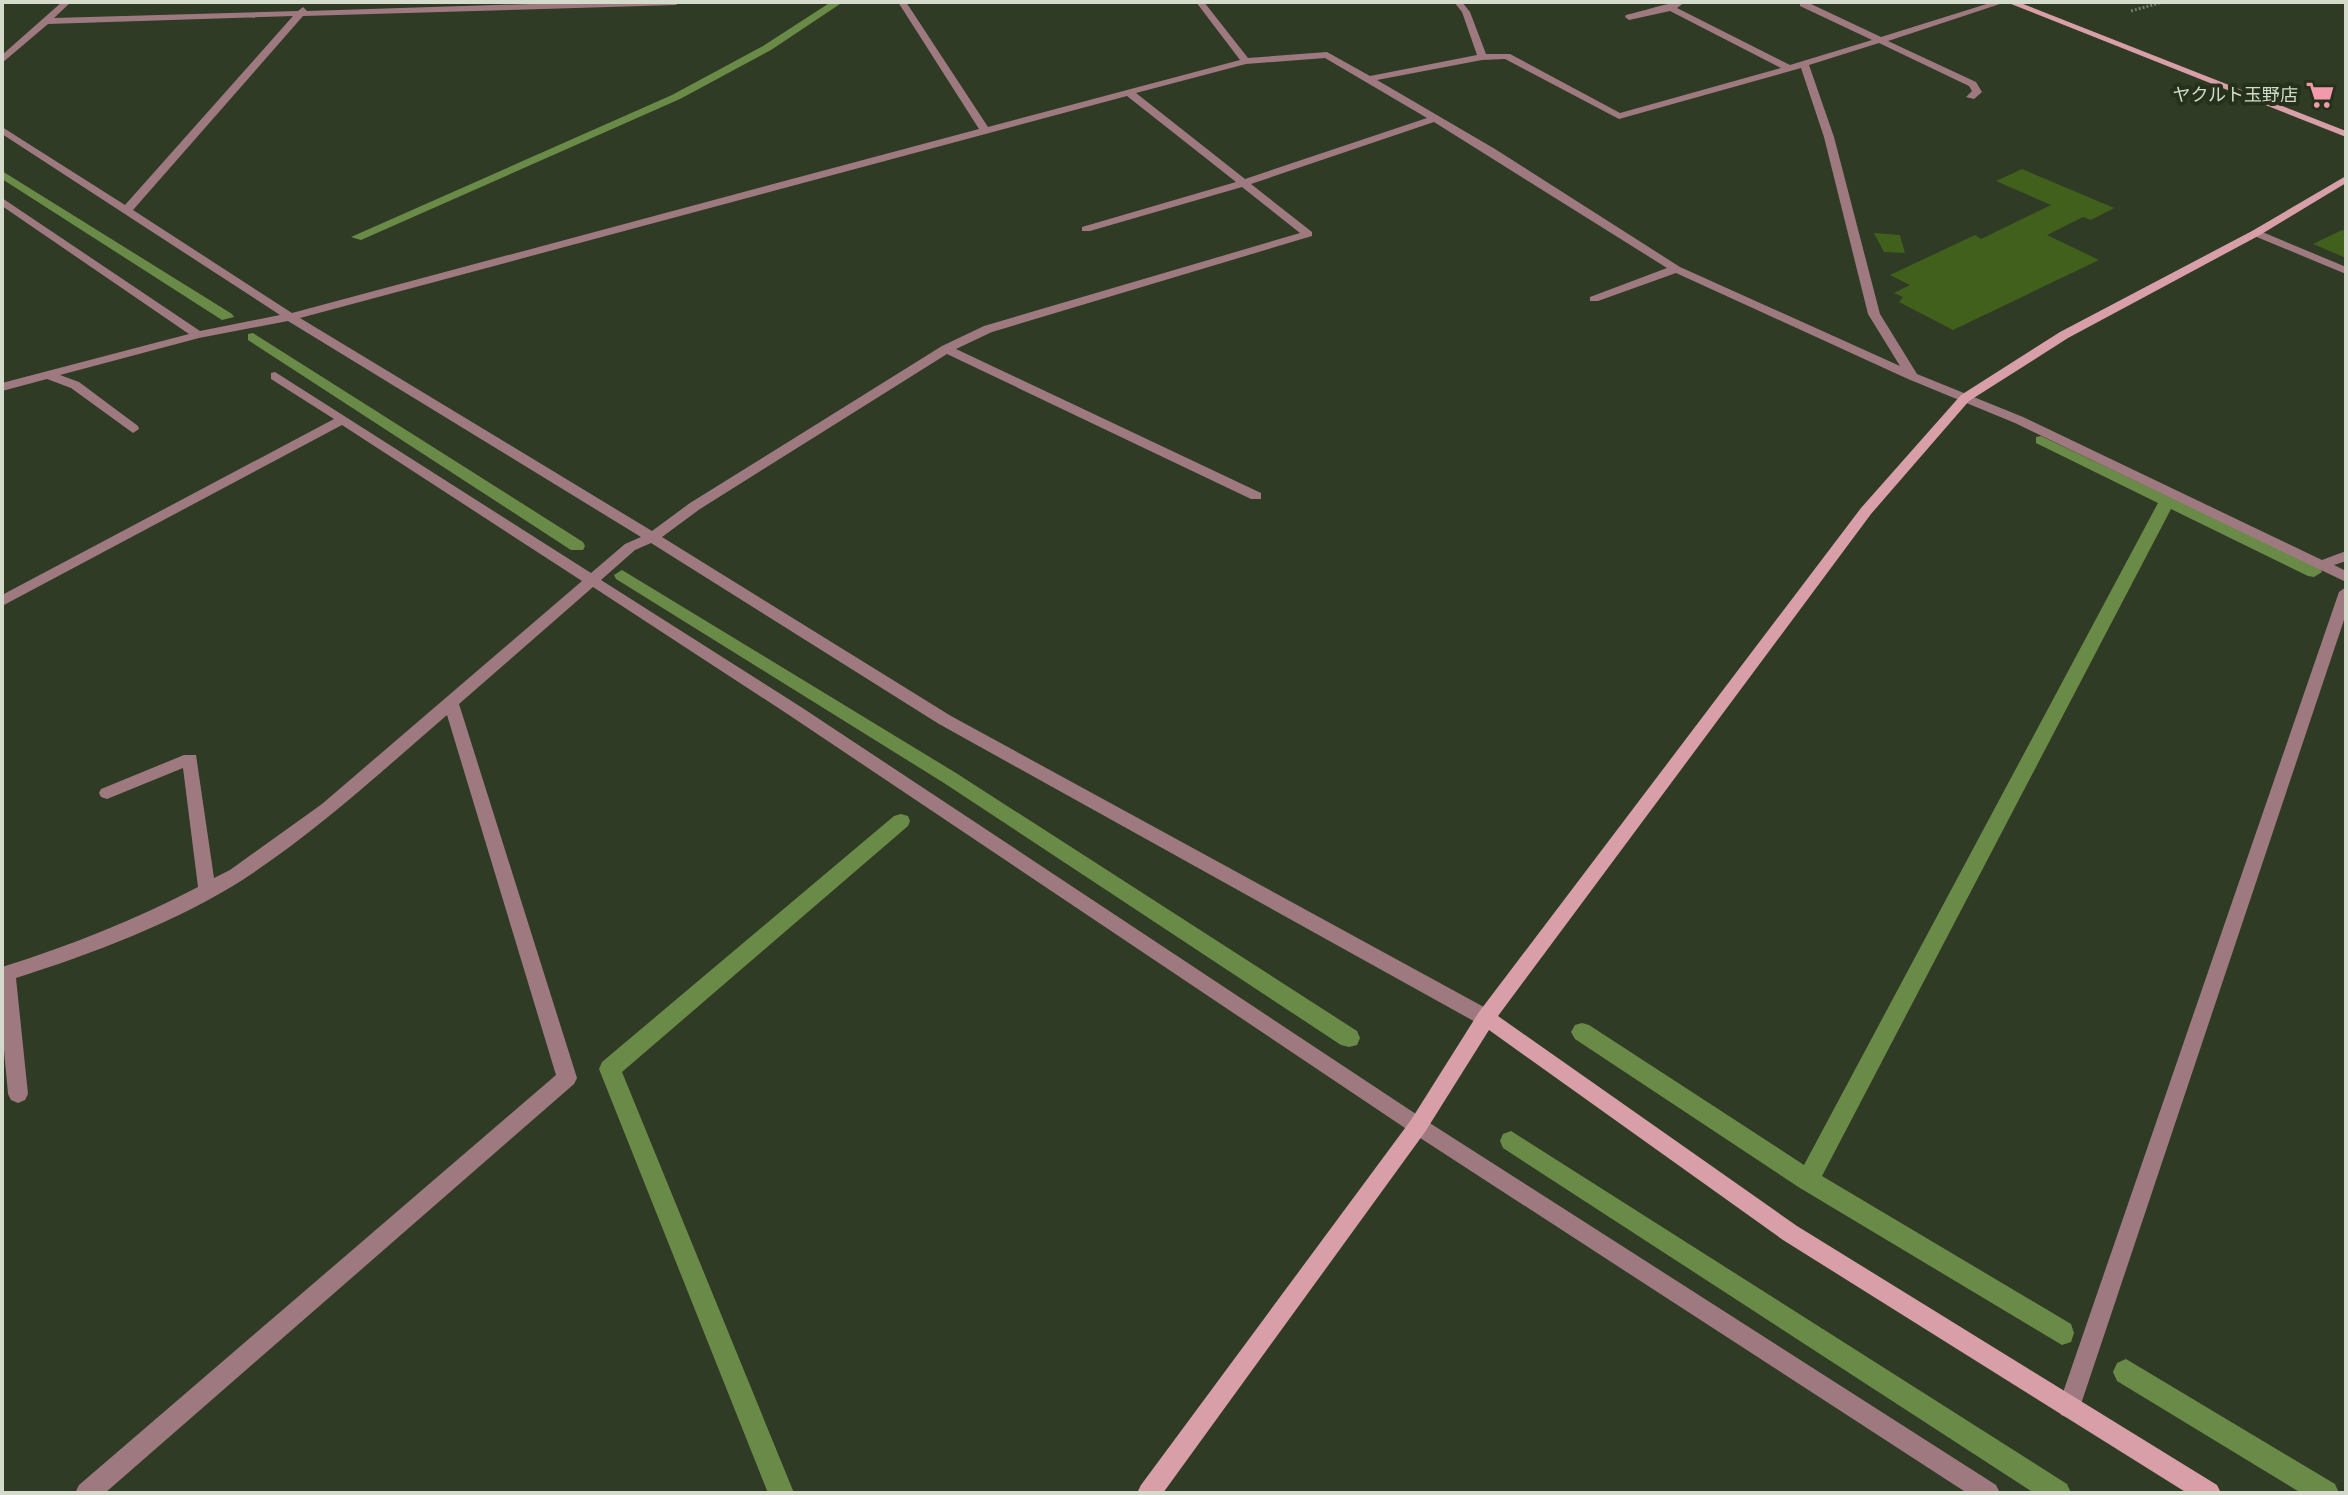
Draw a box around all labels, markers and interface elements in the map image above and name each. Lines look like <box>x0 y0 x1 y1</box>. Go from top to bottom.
supermarket icon: ヤクルト玉野店 <box>2305 80 2335 110</box>
place label: ヤクルト玉野店 <box>2173 84 2298 105</box>

